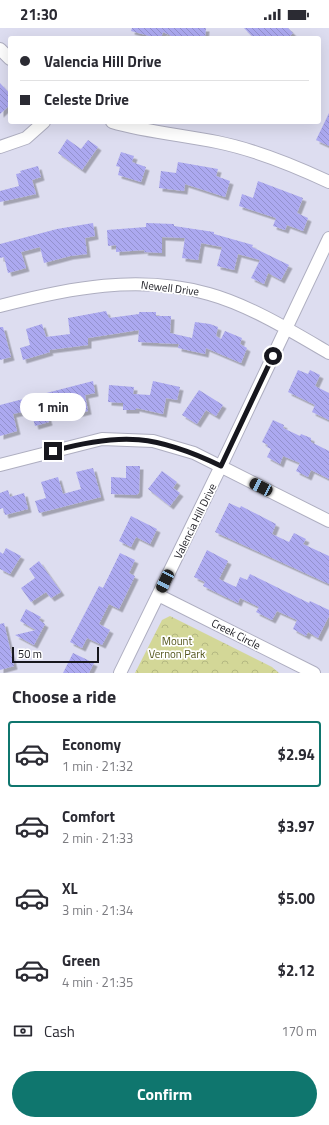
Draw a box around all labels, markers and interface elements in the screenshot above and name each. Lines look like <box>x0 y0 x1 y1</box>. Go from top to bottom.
text: 21:30 <box>20 3 57 26</box>
text: Valencia Hill Drive <box>44 50 161 73</box>
text: Celeste Drive <box>44 88 129 111</box>
street label: Newell Drive <box>140 277 200 300</box>
route start <box>264 347 282 365</box>
callout: 1 min <box>20 393 86 421</box>
text: 1 min <box>37 397 69 417</box>
route end <box>44 442 62 460</box>
car <box>248 476 274 498</box>
street label: Valencia Hill Drive <box>170 480 220 561</box>
car <box>154 568 176 594</box>
street label: Creek Circle <box>209 615 264 653</box>
park label: Mount Vernon Park <box>149 633 206 662</box>
scale bar <box>12 645 99 664</box>
text: 50 m <box>18 646 42 662</box>
text: Choose a ride <box>12 683 116 710</box>
text: Economy <box>62 733 121 756</box>
icon: car <box>14 736 50 772</box>
text: $2.94 <box>278 743 315 766</box>
text: 1 min · 21:32 <box>62 756 133 776</box>
text: Comfort <box>62 805 115 828</box>
icon: car <box>14 808 50 844</box>
text: $3.97 <box>278 815 315 838</box>
text: 2 min · 21:33 <box>62 828 133 848</box>
text: XL <box>62 877 78 900</box>
icon: car <box>14 880 50 916</box>
text: $5.00 <box>278 887 315 910</box>
text: 3 min · 21:34 <box>62 900 133 920</box>
text: Green <box>62 949 100 972</box>
icon: car <box>14 952 50 988</box>
text: $2.12 <box>278 959 315 982</box>
text: 4 min · 21:35 <box>62 972 133 992</box>
icon: cash <box>12 1020 34 1042</box>
text: Cash <box>44 1020 75 1043</box>
text: 170 m <box>281 1021 317 1041</box>
button: Confirm <box>12 1071 317 1117</box>

